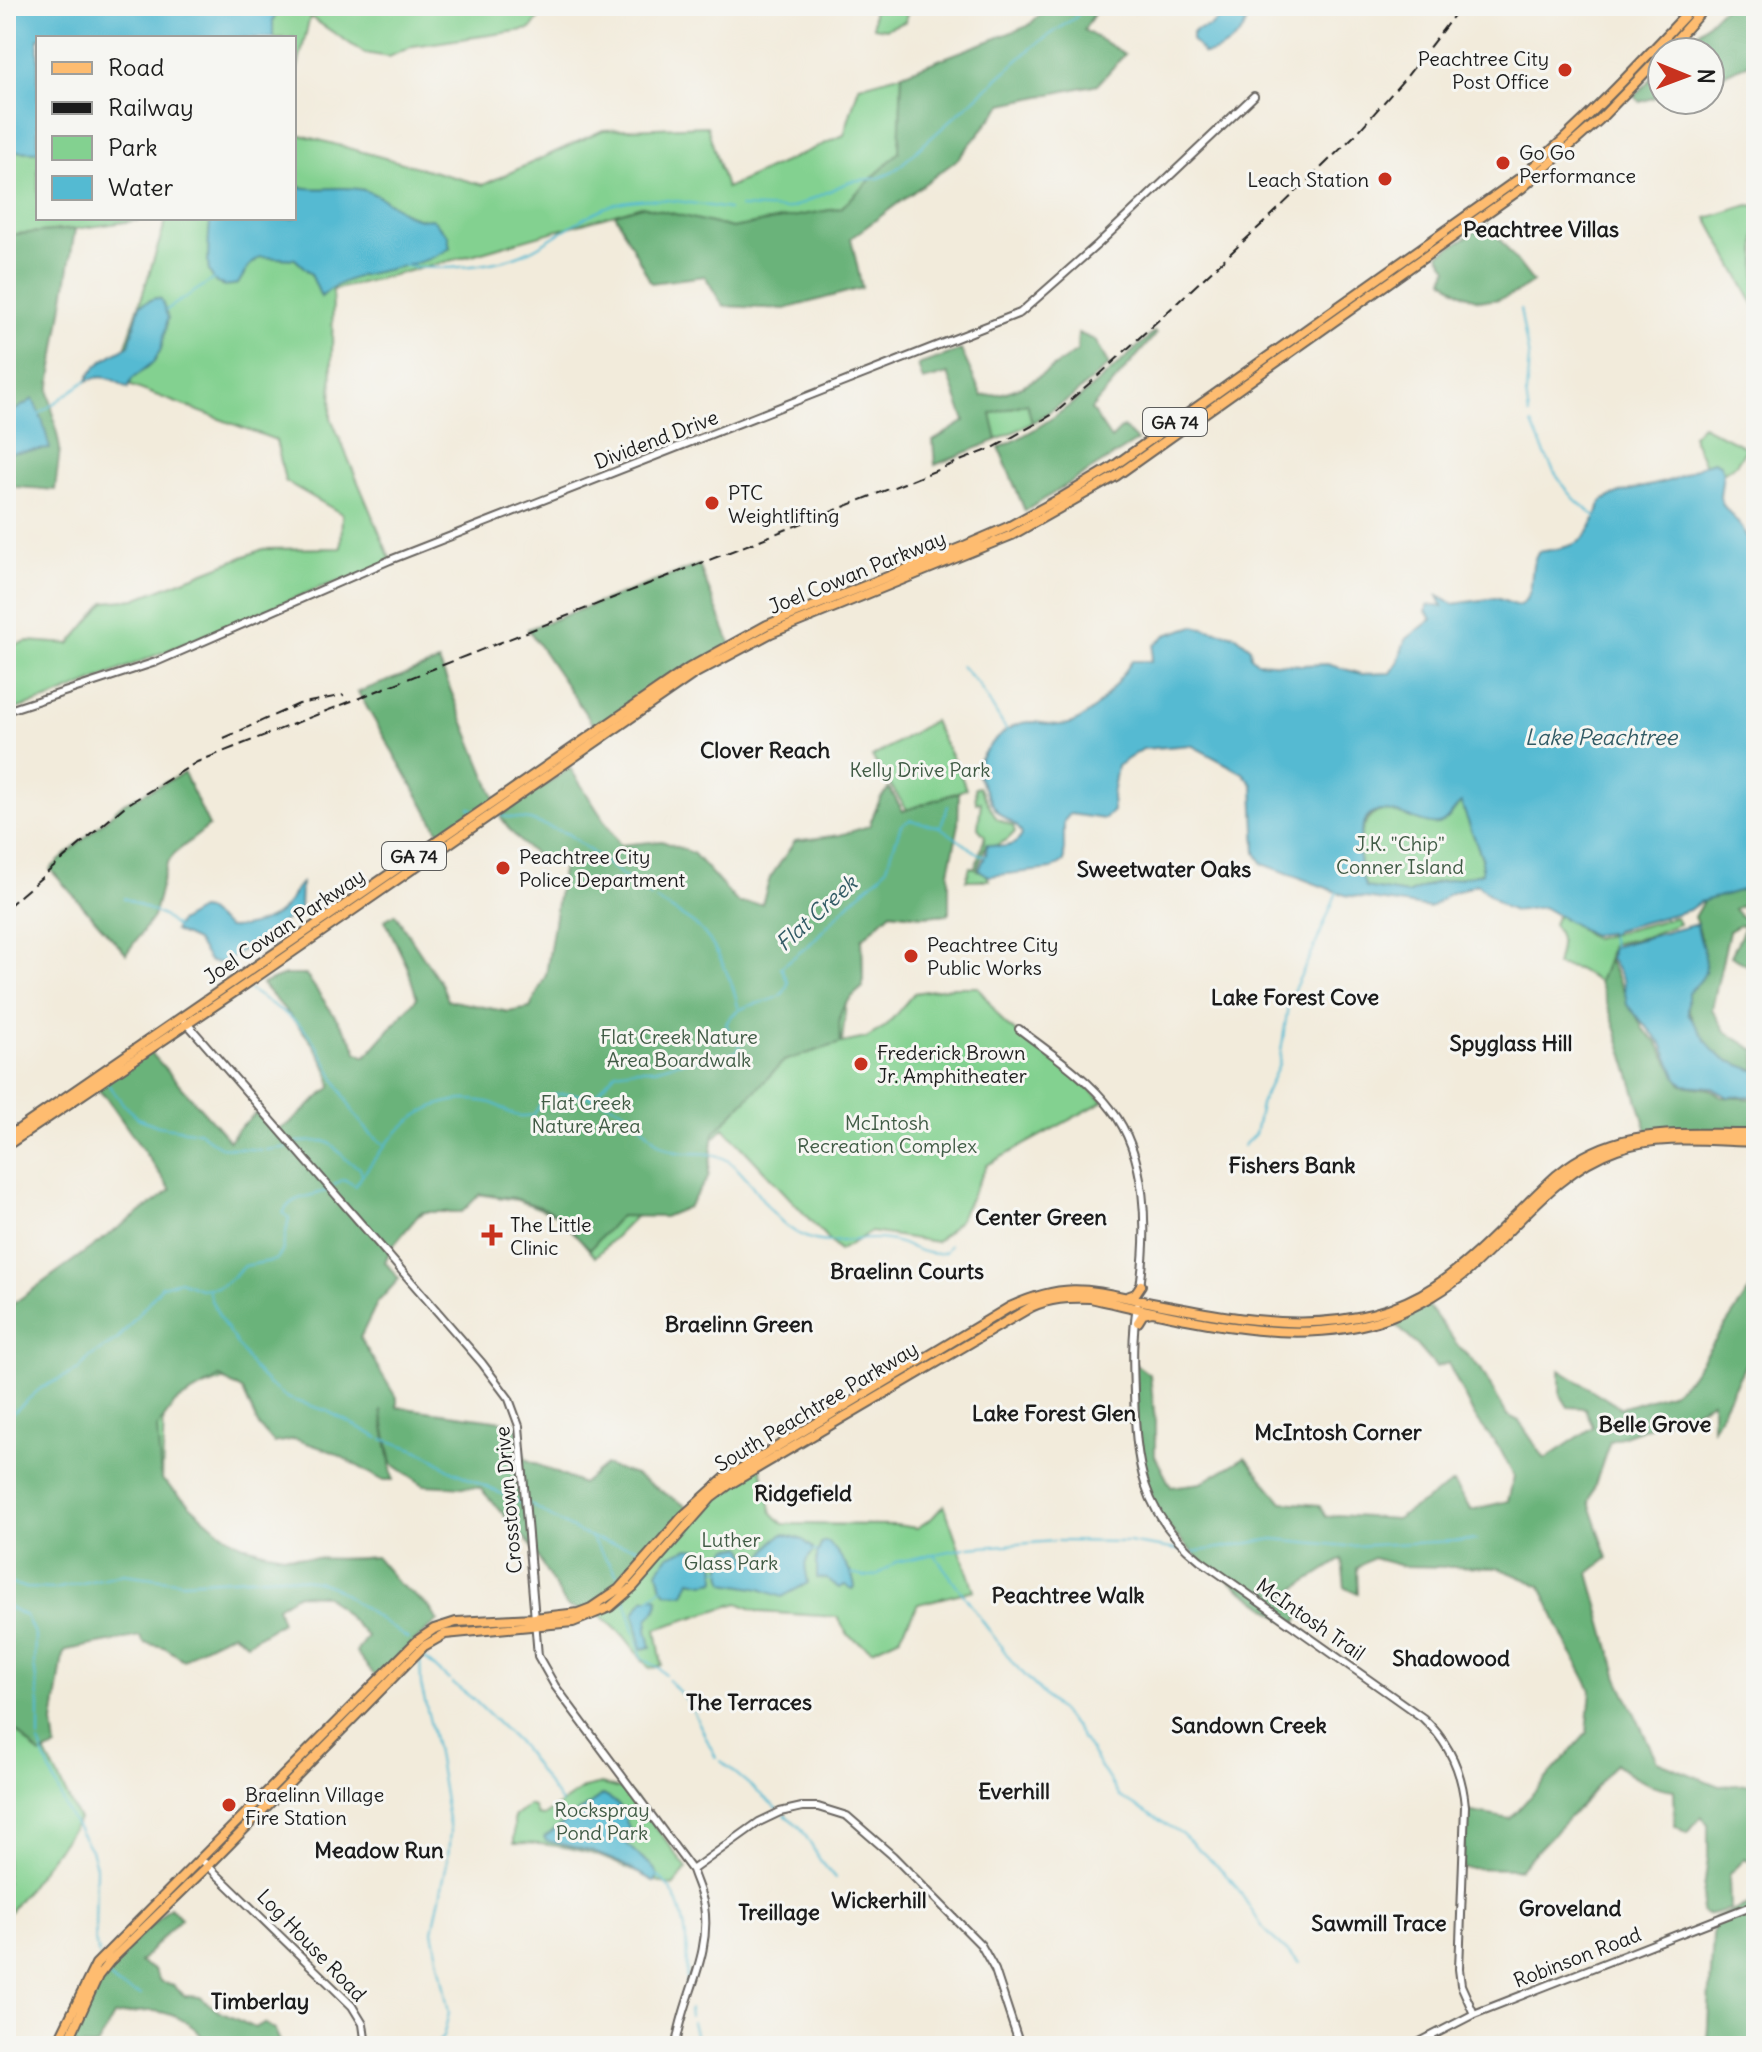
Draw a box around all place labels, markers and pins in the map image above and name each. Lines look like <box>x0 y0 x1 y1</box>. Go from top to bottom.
place label: Peachtree City Post Office <box>1418 46 1549 94</box>
marker: Peachtree City Post Office <box>1556 61 1574 79</box>
place label: Go Go Performance <box>1519 140 1636 188</box>
marker: Go Go Performance <box>1494 154 1512 172</box>
place label: Leach Station <box>1247 167 1369 192</box>
marker: Leach Station <box>1376 170 1394 188</box>
place label: PTC Weightlifting <box>728 480 839 528</box>
marker: PTC Weightlifting <box>703 494 721 512</box>
place label: Peachtree City Police Department <box>519 844 686 892</box>
marker: Peachtree City Police Department <box>494 859 512 877</box>
place label: Peachtree City Public Works <box>927 932 1058 980</box>
marker: Peachtree City Public Works <box>902 947 920 965</box>
place label: Frederick Brown Jr. Amphitheater <box>877 1040 1027 1088</box>
marker: Frederick Brown Jr. Amphitheater <box>852 1055 870 1073</box>
place label: The Little Clinic <box>510 1212 592 1260</box>
marker: The Little Clinic <box>481 1224 503 1246</box>
place label: Braelinn Village Fire Station <box>245 1782 384 1830</box>
marker: Braelinn Village Fire Station <box>220 1796 238 1814</box>

